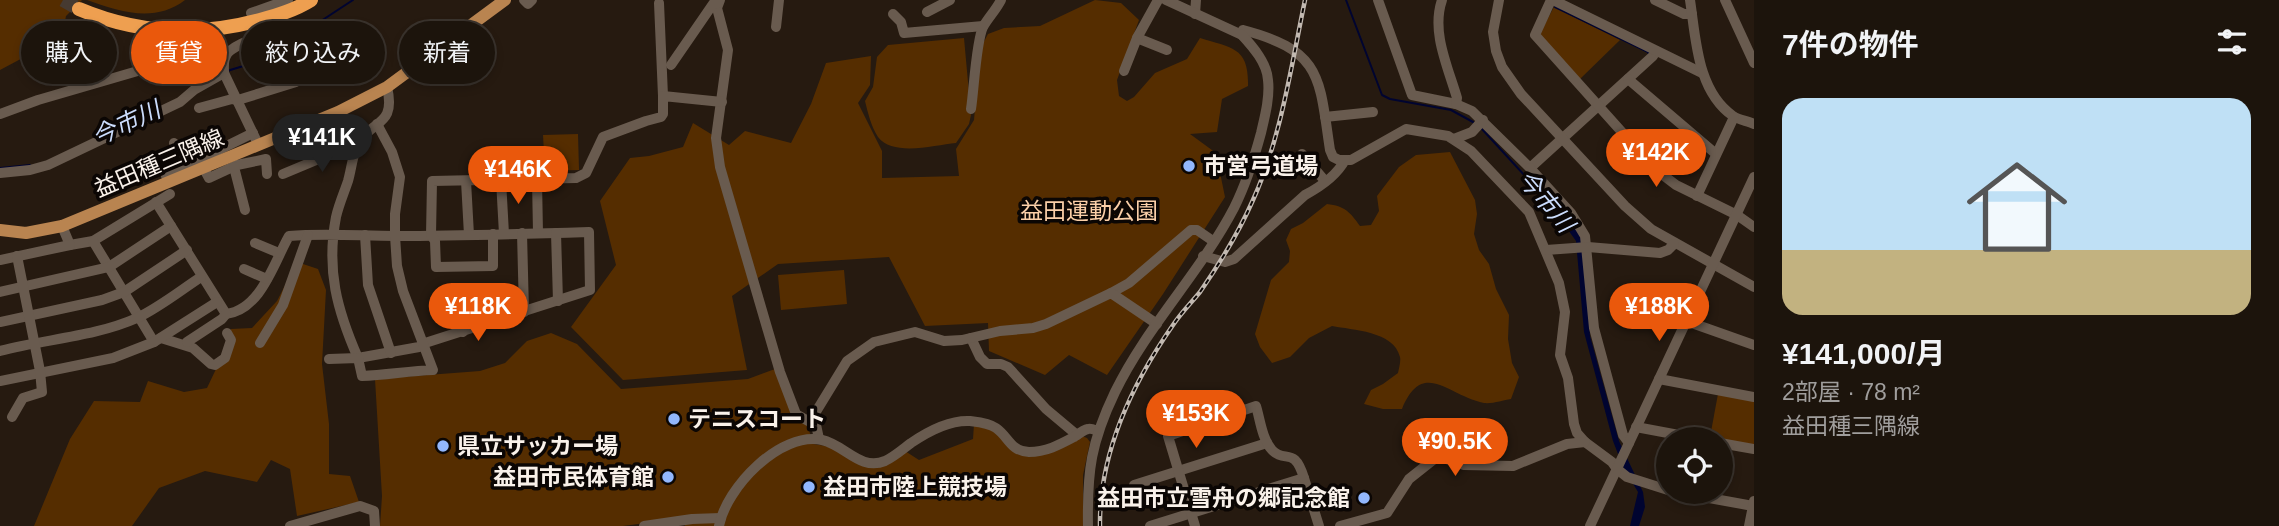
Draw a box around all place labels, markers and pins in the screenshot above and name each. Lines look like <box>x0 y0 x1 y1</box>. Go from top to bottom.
pin: ¥141K <box>273 114 371 174</box>
pin: ¥142K <box>1607 130 1705 189</box>
pin: ¥146K <box>469 146 567 206</box>
place label: 市営弓道場 <box>1203 153 1318 179</box>
marker: 市営弓道場 <box>1181 158 1197 174</box>
pin: ¥118K <box>429 284 527 343</box>
pin: ¥188K <box>1610 284 1708 343</box>
pin: ¥153K <box>1147 391 1245 450</box>
place label: テニスコート <box>688 406 826 432</box>
marker: テニスコート <box>666 411 682 427</box>
pin: ¥90.5K <box>1398 419 1512 478</box>
place label: 県立サッカー場 <box>457 433 618 459</box>
marker: 県立サッカー場 <box>435 438 451 454</box>
place label: 益田市民体育館 <box>493 464 654 490</box>
marker: 益田市民体育館 <box>660 469 676 485</box>
place label: 益田市陸上競技場 <box>823 474 1007 500</box>
marker: 益田市陸上競技場 <box>801 479 817 495</box>
place label: 益田市立雪舟の郷記念館 <box>1097 485 1350 511</box>
marker: 益田市立雪舟の郷記念館 <box>1356 490 1372 506</box>

